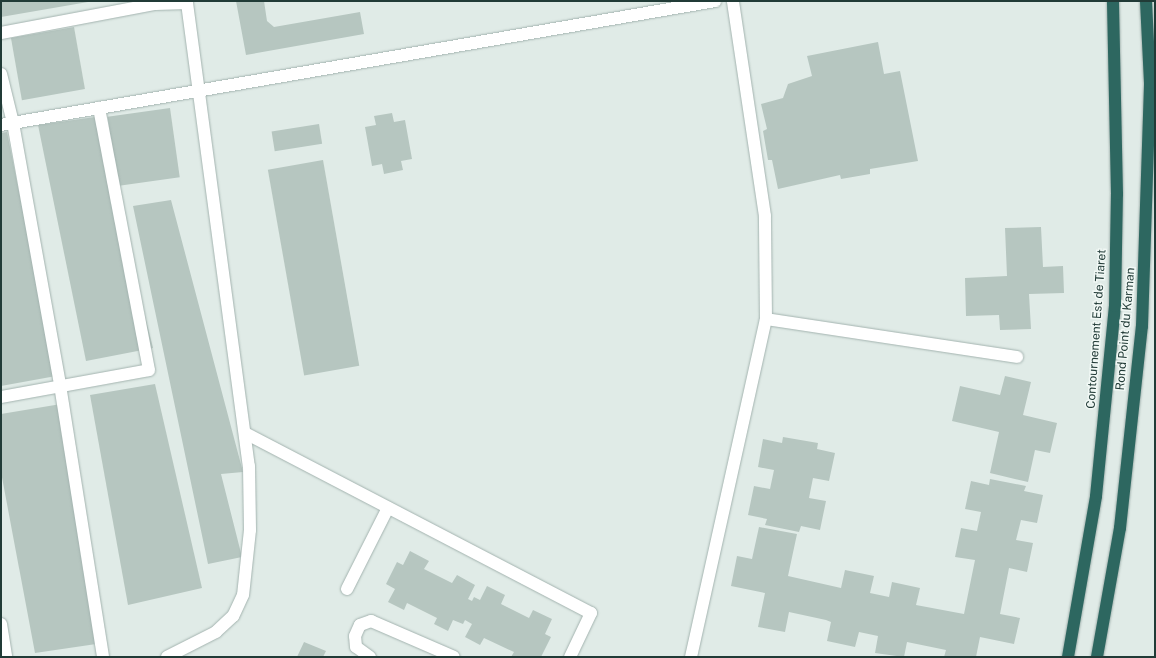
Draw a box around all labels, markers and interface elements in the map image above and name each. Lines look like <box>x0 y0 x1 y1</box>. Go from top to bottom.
street label: Contournement Est de Tiaret <box>1084 249 1110 409</box>
street label: Rond Point du Karman <box>1113 267 1139 391</box>

